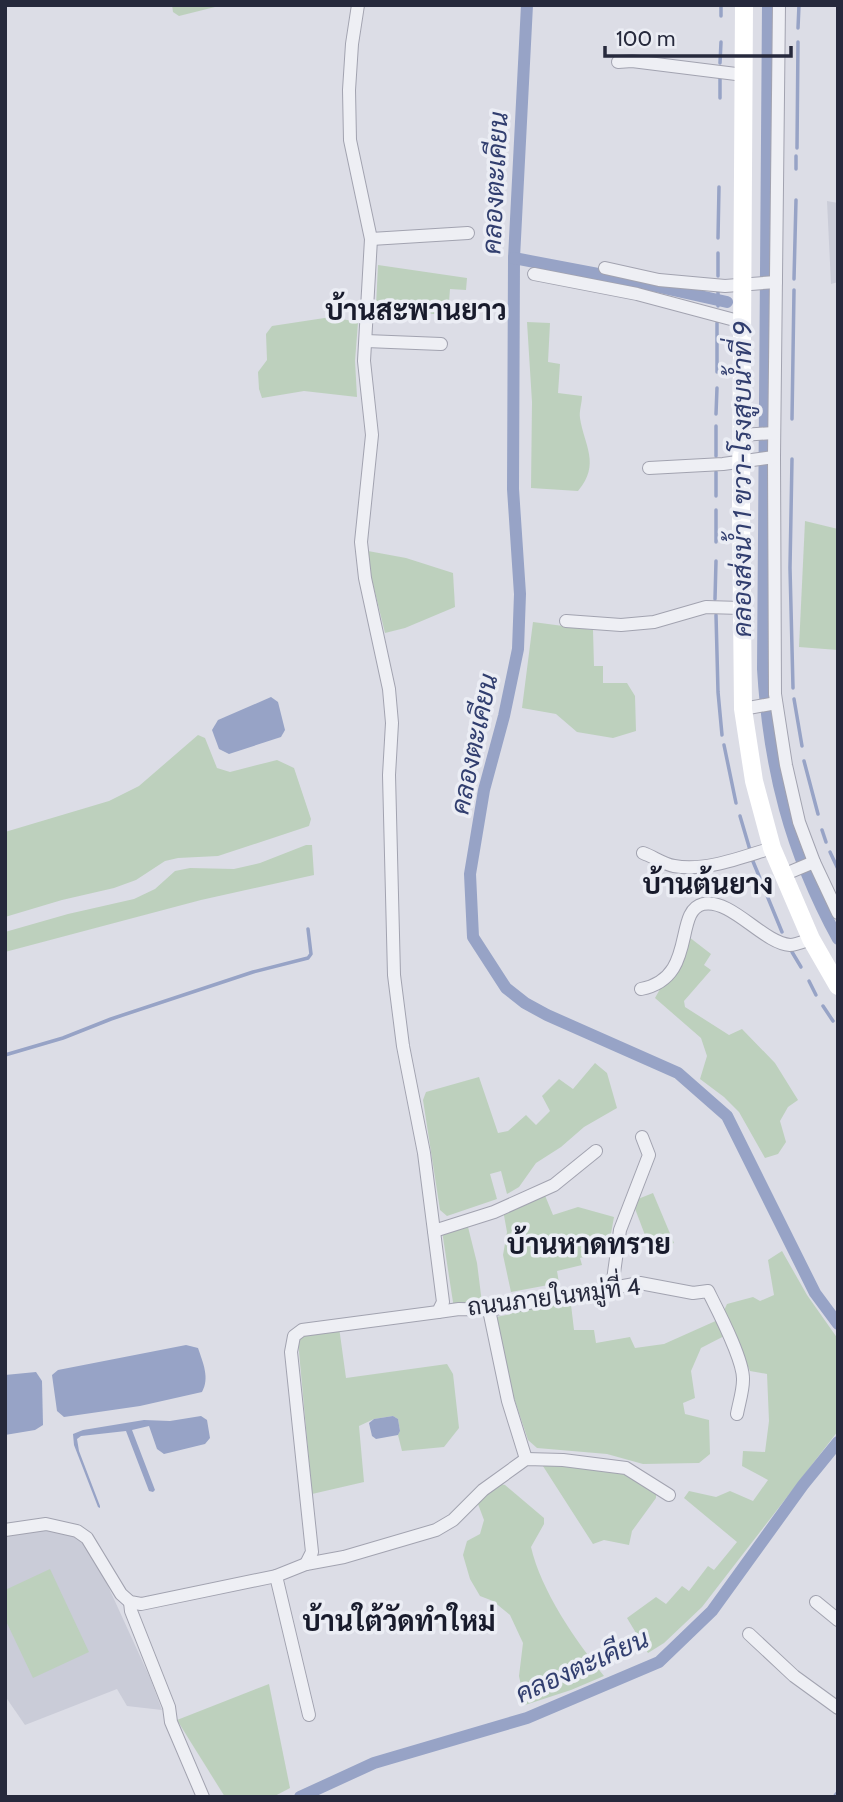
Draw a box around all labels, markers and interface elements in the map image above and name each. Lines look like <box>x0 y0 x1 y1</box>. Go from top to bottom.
scale bar <box>605 14 790 58</box>
text: 100 m <box>616 26 675 51</box>
water label: คลองตะเคียน <box>475 110 515 255</box>
district label: บ้านสะพานยาว <box>325 291 507 327</box>
water label: คลองส่งน้ำ 1 ขวา-โรงสูบน้ำที่ 9 <box>720 321 760 637</box>
water label: คลองตะเคียน <box>444 670 505 817</box>
district label: บ้านต้นยาง <box>643 865 773 901</box>
district label: บ้านหาดทราย <box>507 1225 671 1261</box>
street label: ถนนภายในหมู่ที่ 4 <box>465 1266 643 1324</box>
district label: บ้านใต้วัดทำใหม่ <box>302 1602 496 1638</box>
water label: คลองตะเคียน <box>510 1622 654 1710</box>

